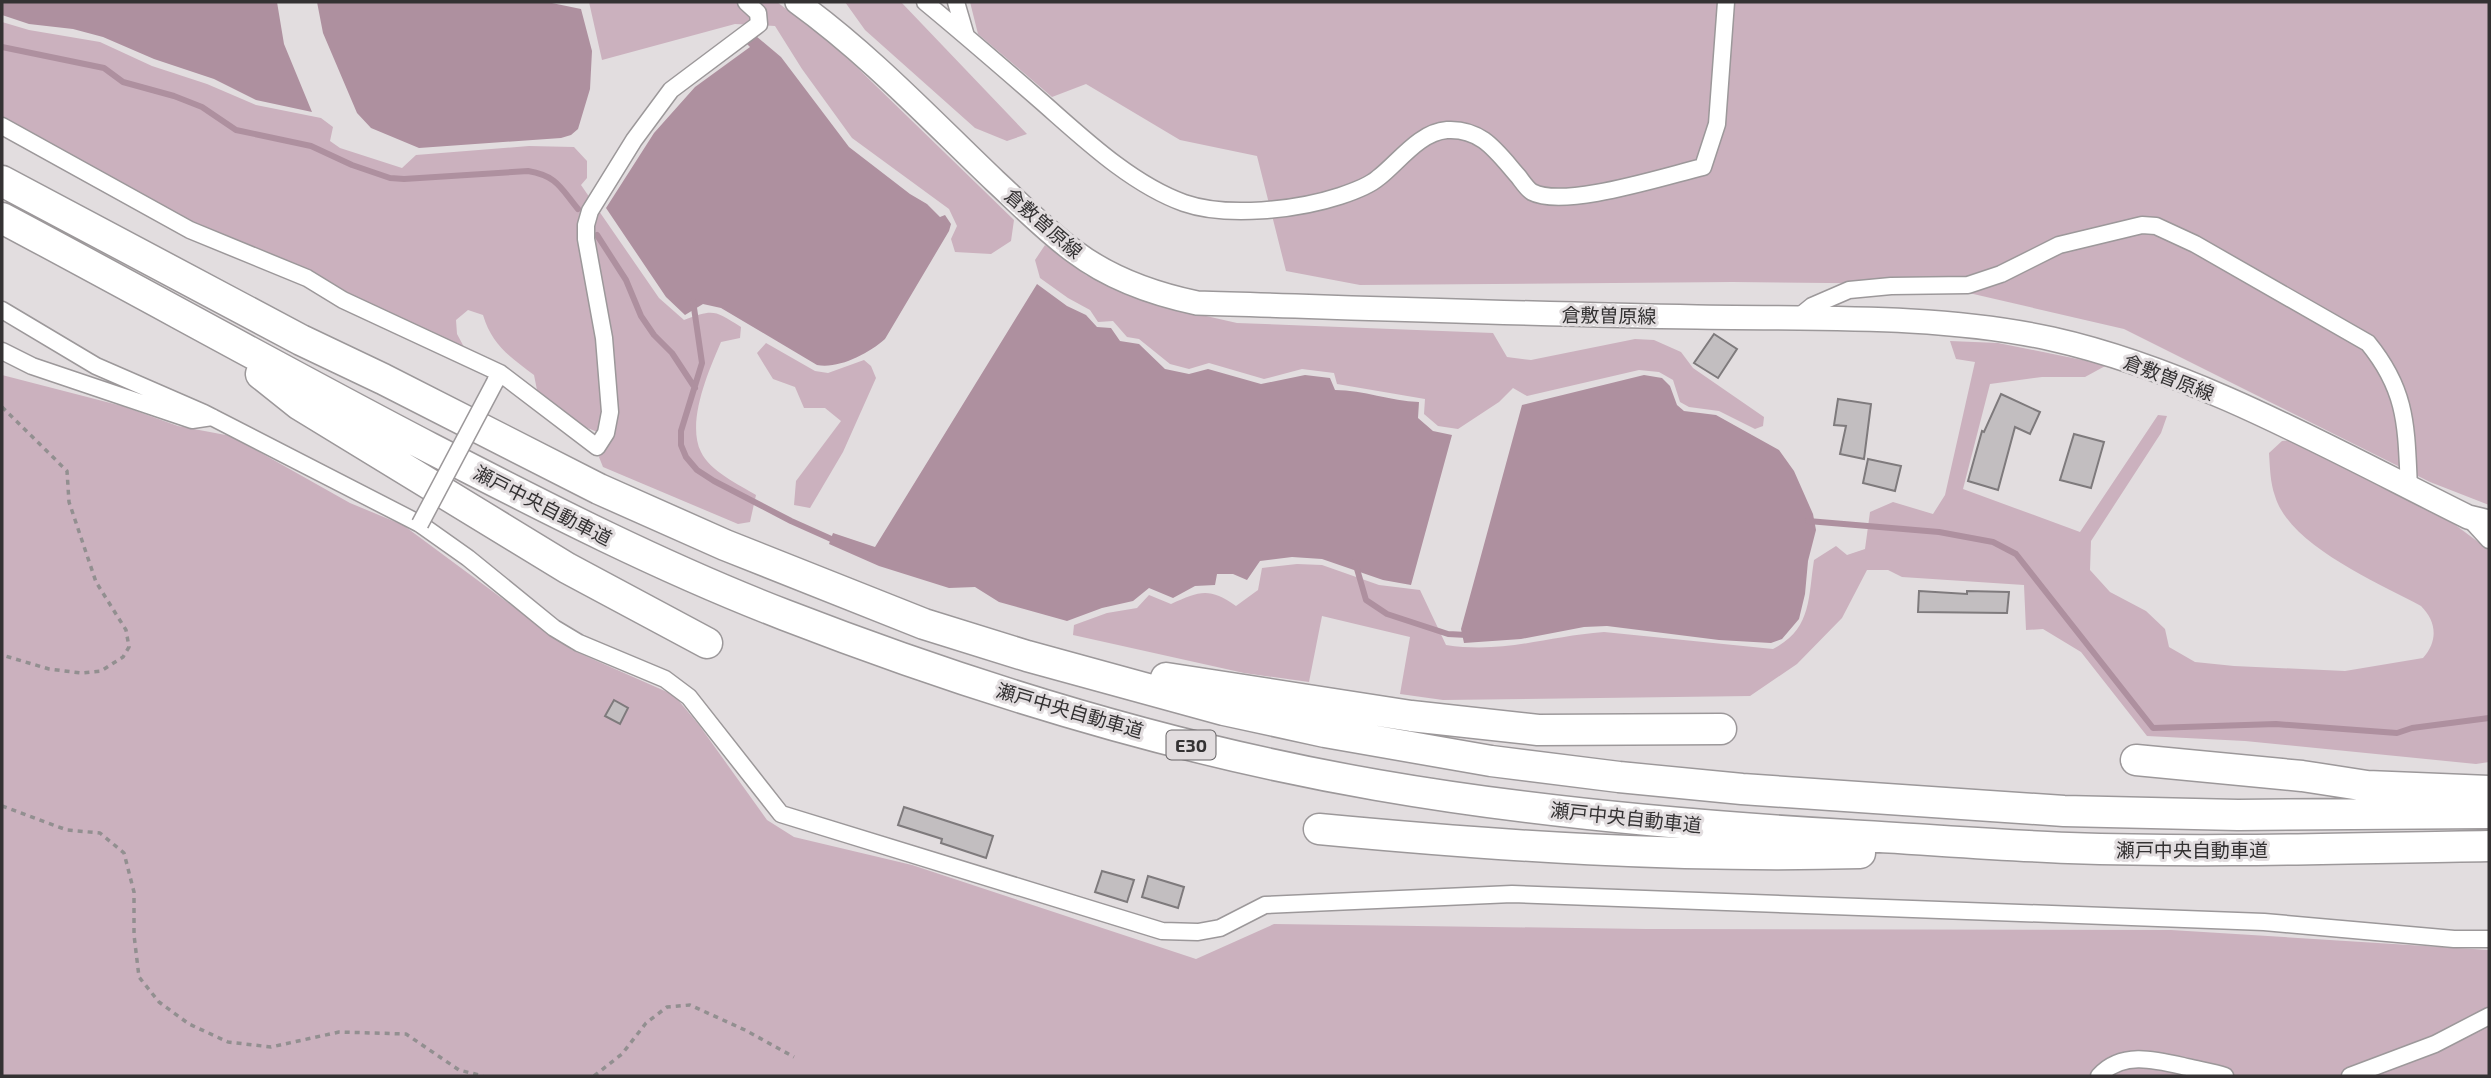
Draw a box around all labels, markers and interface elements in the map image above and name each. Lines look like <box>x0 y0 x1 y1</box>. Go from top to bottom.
street label: 倉敷曽原線 <box>1001 183 1087 263</box>
street label: 倉敷曽原線 <box>1561 303 1657 327</box>
street label: 倉敷曽原線 <box>2121 349 2217 405</box>
street label: 瀬戸中央自動車道 <box>470 460 616 550</box>
street label: 瀬戸中央自動車道 <box>994 678 1146 742</box>
road number: E30 <box>1166 730 1216 760</box>
street label: 瀬戸中央自動車道 <box>1549 798 1703 836</box>
street label: 瀬戸中央自動車道 <box>2116 838 2268 861</box>

